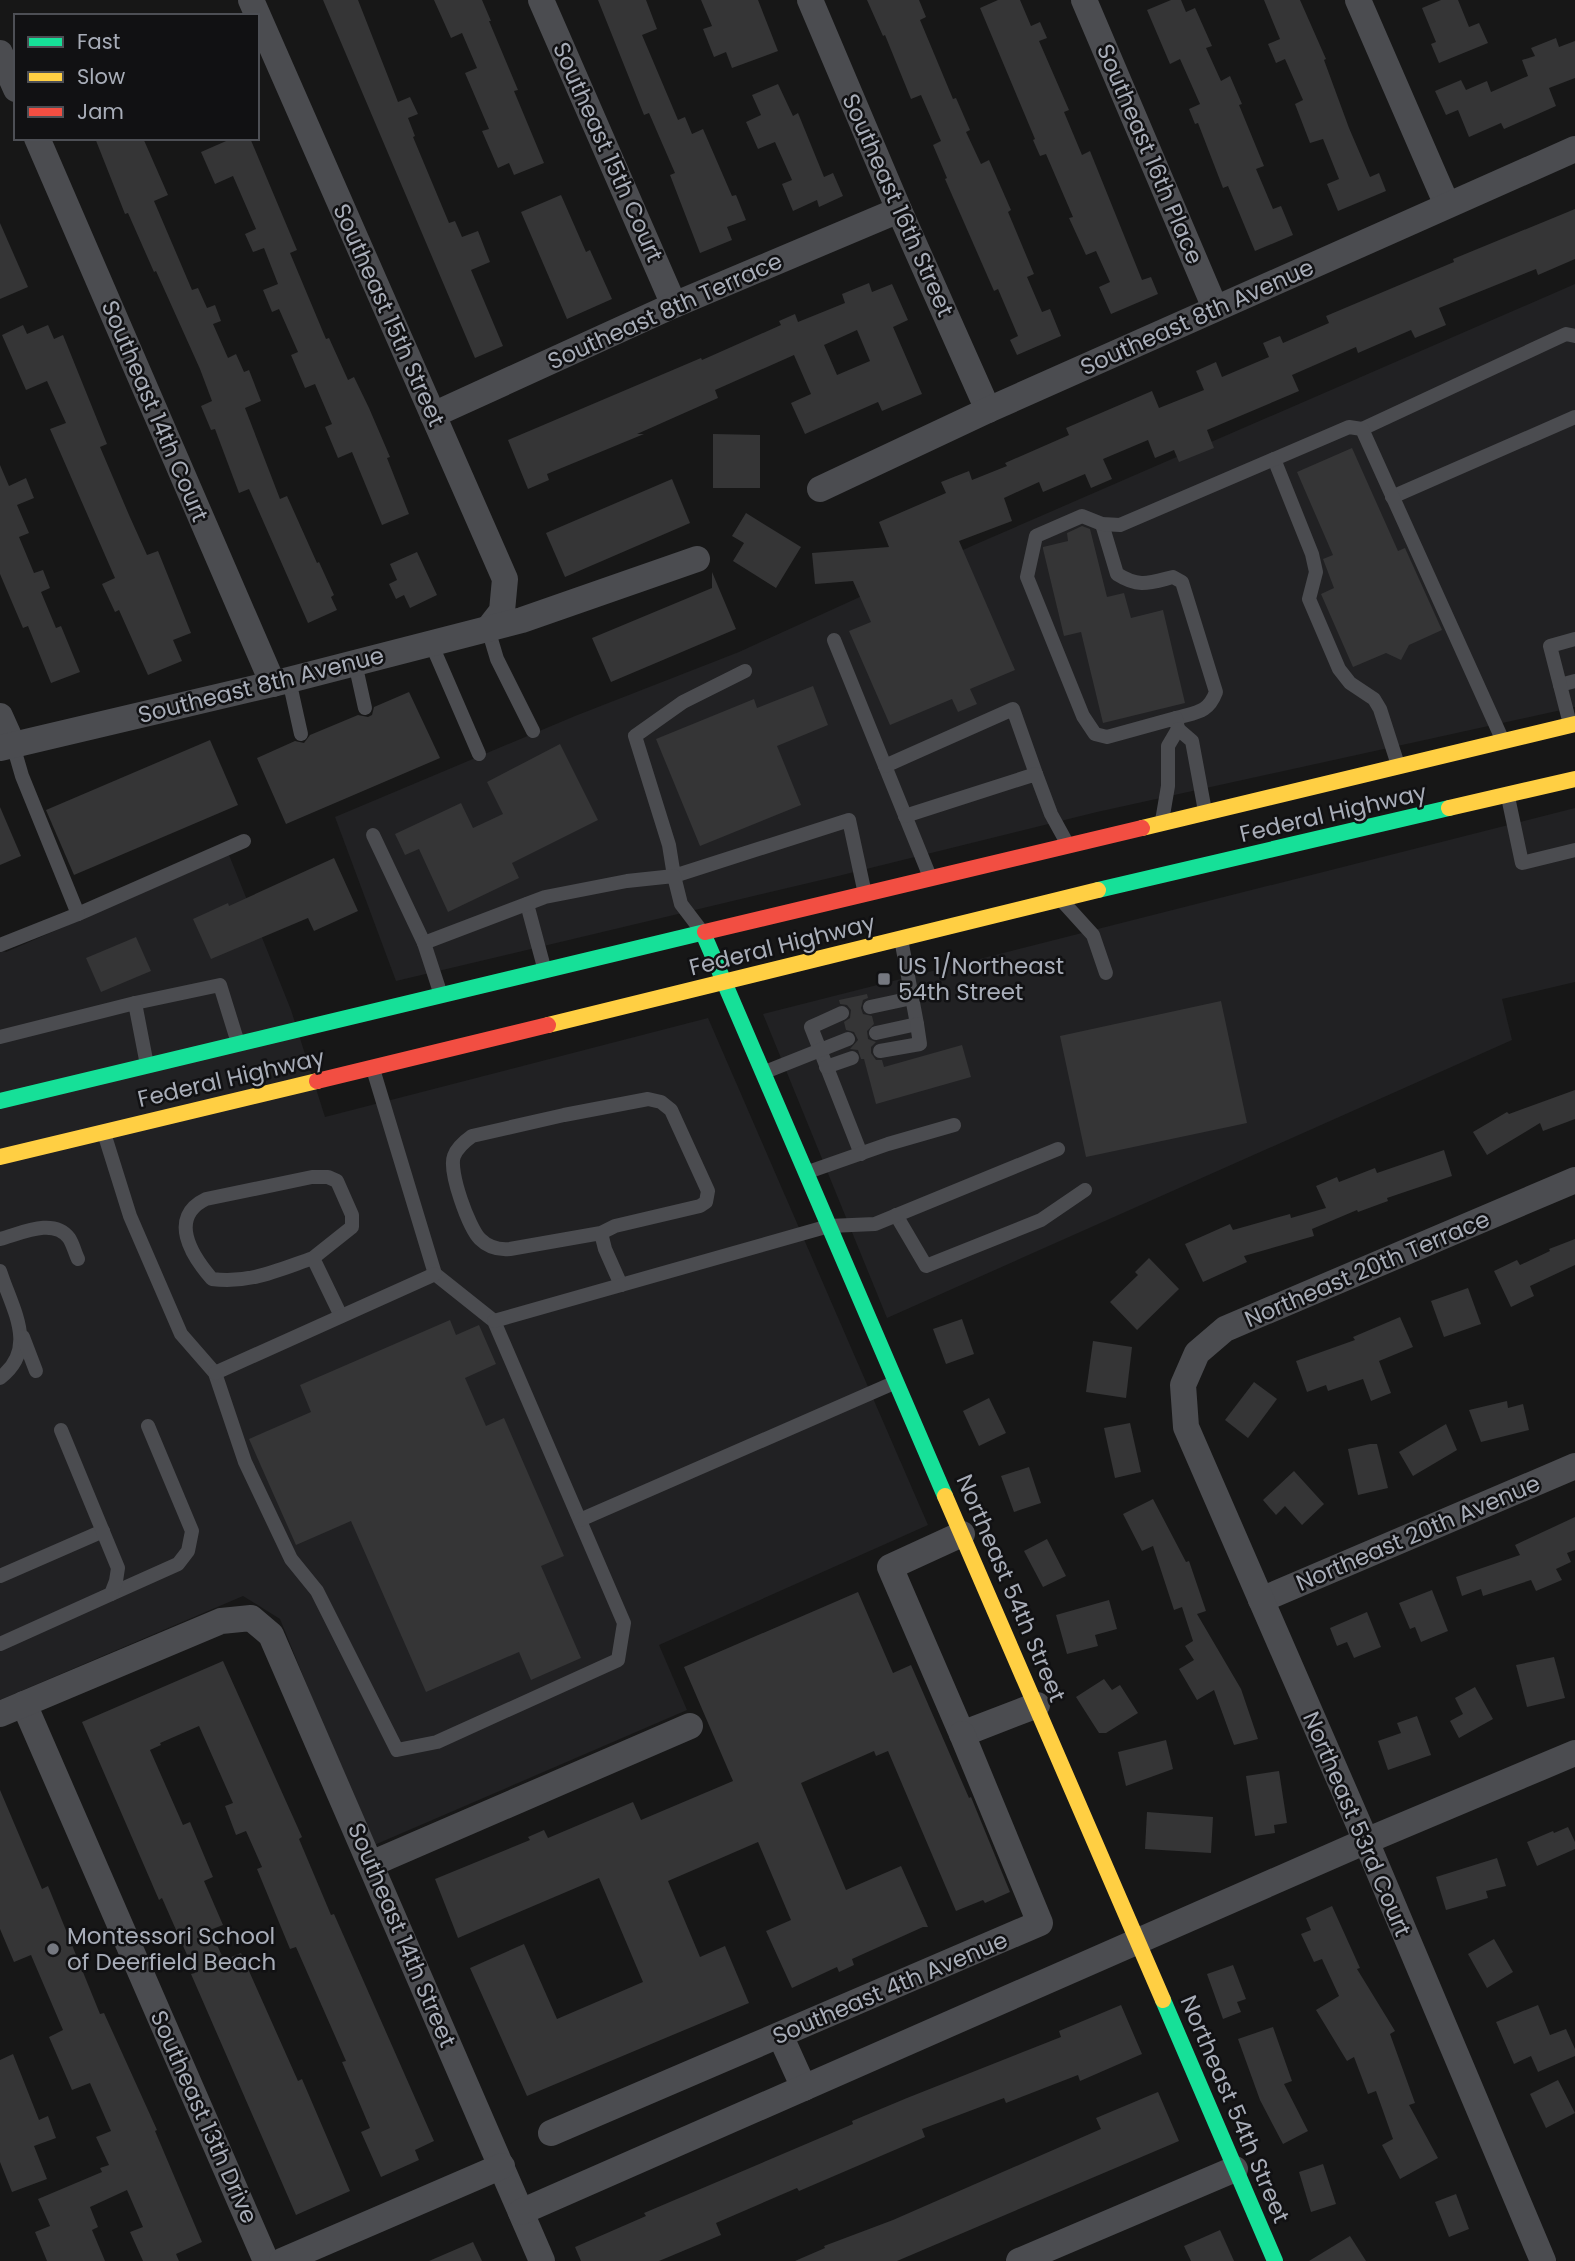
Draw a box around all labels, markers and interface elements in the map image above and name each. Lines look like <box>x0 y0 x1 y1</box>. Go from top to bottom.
legend <box>14 14 259 140</box>
text: Fast <box>77 27 120 56</box>
street label: Southeast 15th Court <box>545 37 671 267</box>
street label: Southeast 16th Place <box>1089 39 1211 269</box>
text: Slow <box>77 62 125 91</box>
street label: Southeast 16th Street <box>834 88 962 322</box>
text: Jam <box>77 97 124 126</box>
street label: Southeast 15th Street <box>325 199 453 431</box>
street label: Southeast 8th Terrace <box>543 245 787 377</box>
street label: Southeast 8th Avenue <box>1075 251 1319 383</box>
street label: Southeast 14th Court <box>94 295 216 527</box>
street label: Southeast 8th Avenue <box>135 639 387 731</box>
street label: Federal Highway <box>1236 776 1430 850</box>
street label: Federal Highway <box>686 906 878 984</box>
place label: US 1/Northeast 54th Street <box>898 950 1064 1008</box>
marker: US 1/Northeast 54th Street <box>876 971 892 987</box>
street label: Federal Highway <box>134 1041 328 1115</box>
street label: Northeast 20th Terrace <box>1240 1203 1494 1335</box>
street label: Northeast 20th Avenue <box>1291 1467 1545 1599</box>
street label: Northeast 54th Street <box>949 1469 1073 1707</box>
street label: Northeast 53rd Court <box>1295 1707 1419 1941</box>
street label: Southeast 14th Street <box>340 1818 464 2052</box>
place label: Montessori School of Deerfield Beach <box>67 1920 276 1978</box>
street label: Southeast 4th Avenue <box>768 1924 1012 2052</box>
marker: Montessori School of Deerfield Beach <box>45 1941 61 1957</box>
street label: Northeast 54th Street <box>1173 1990 1297 2228</box>
street label: Southeast 13th Drive <box>143 2005 265 2229</box>

